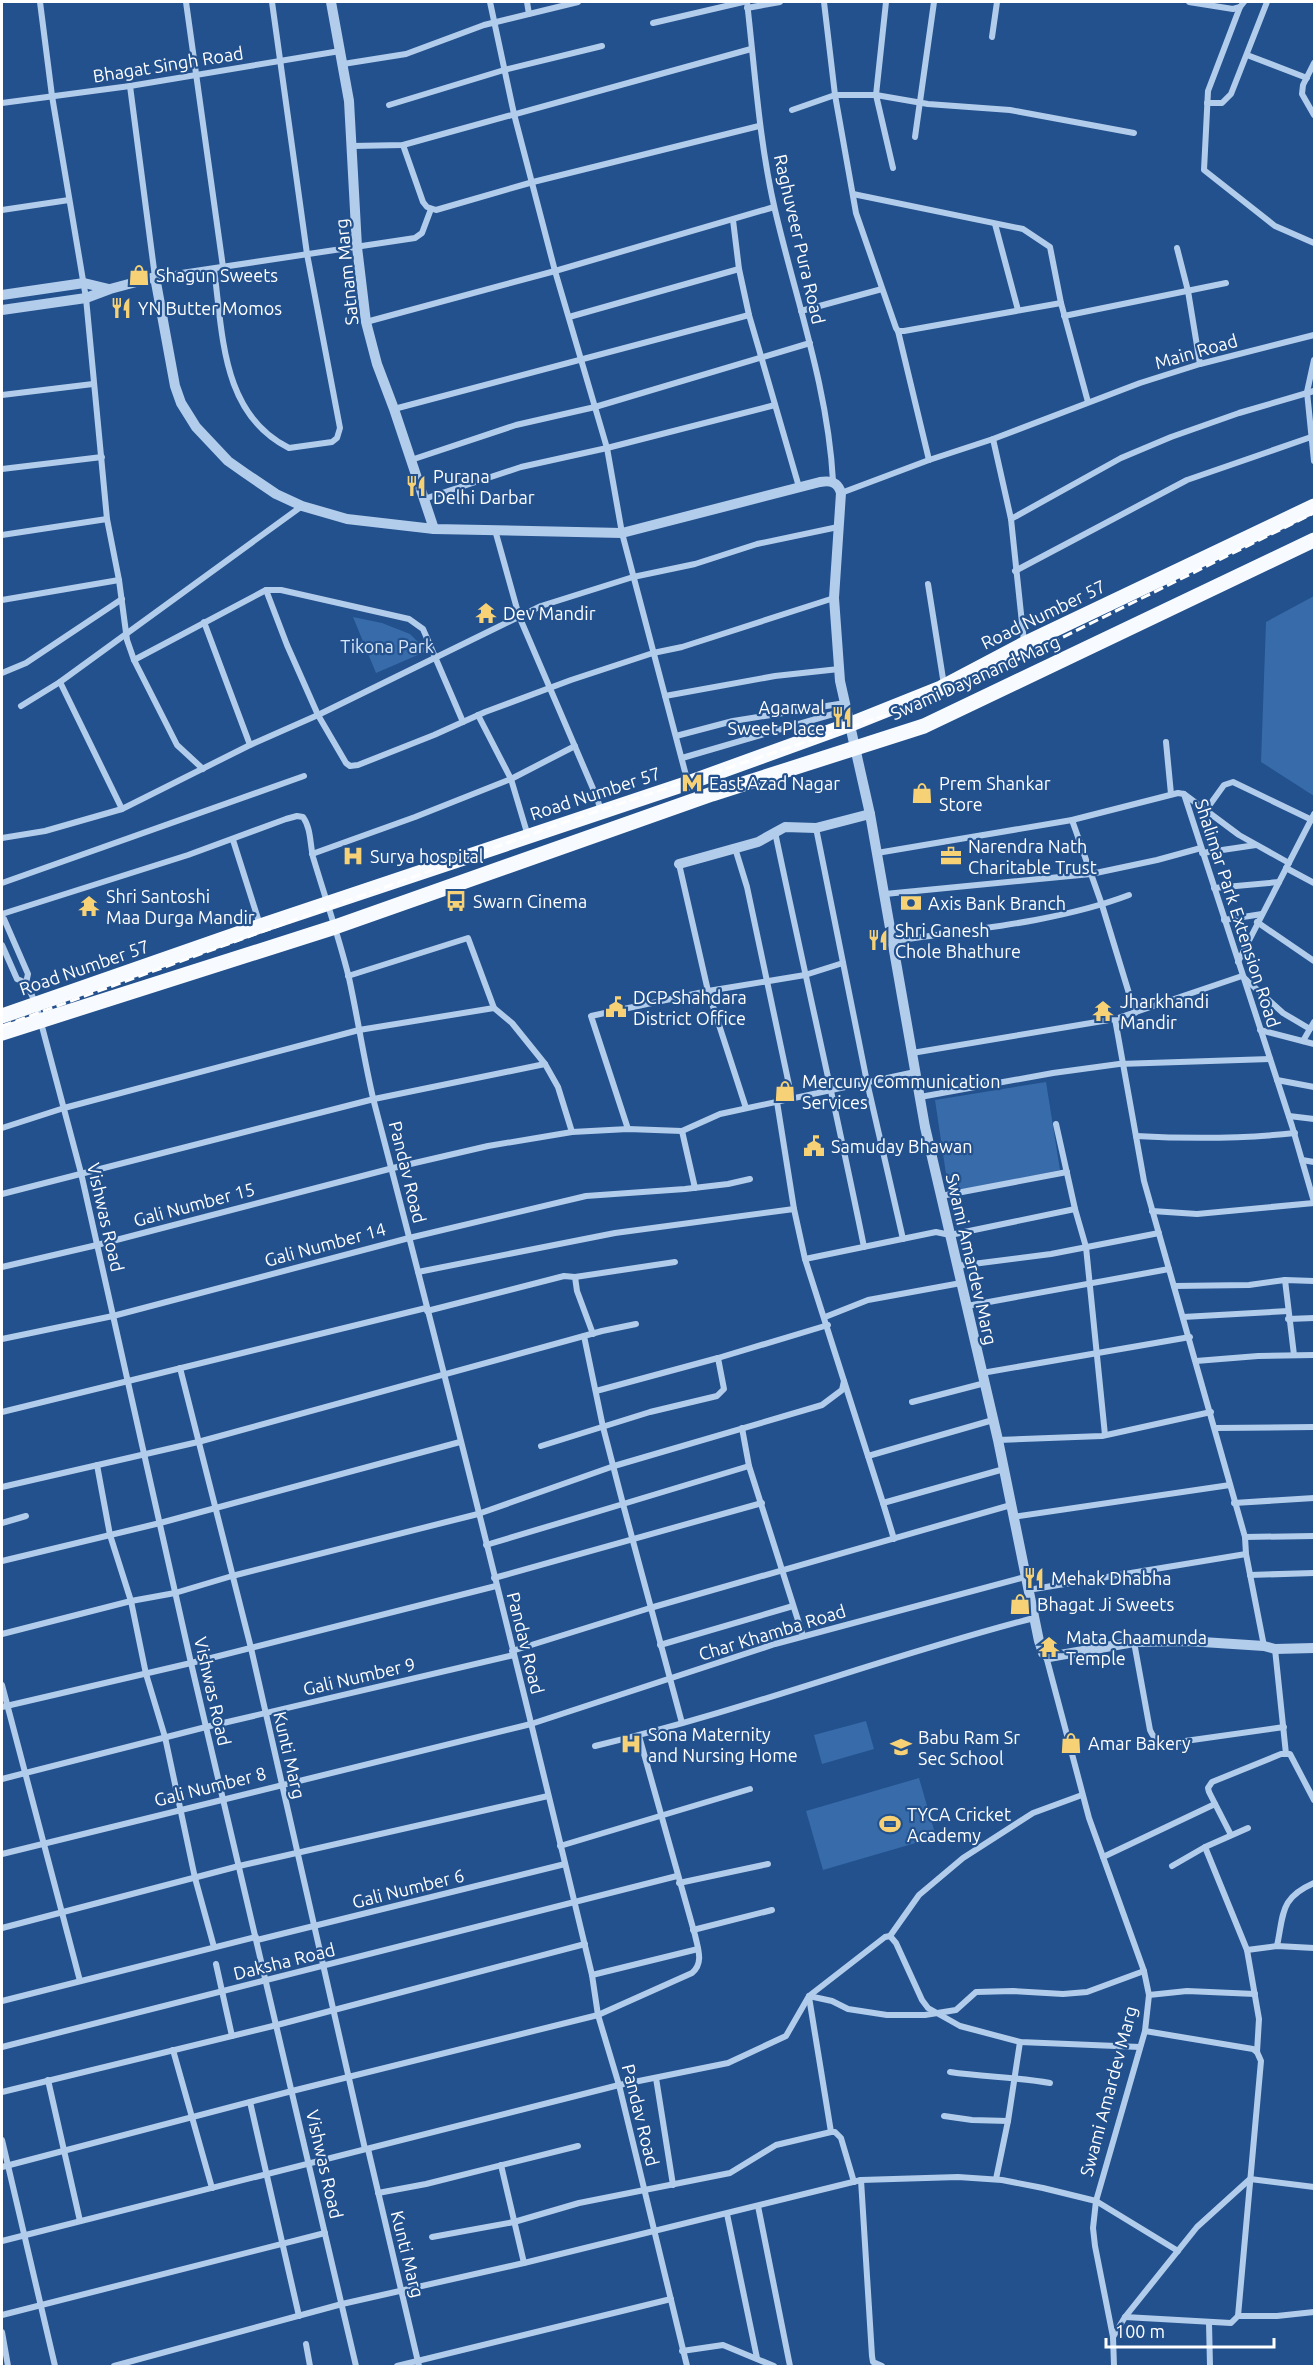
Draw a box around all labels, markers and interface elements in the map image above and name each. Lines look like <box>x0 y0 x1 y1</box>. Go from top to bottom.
street label: Bhagat Singh Road <box>91 42 245 86</box>
street label: Raghuveer Pura Road <box>771 152 829 326</box>
street label: Satnam Marg <box>330 218 362 326</box>
shop icon: Shagun Sweets <box>127 263 151 287</box>
place label: Shagun Sweets <box>156 265 278 285</box>
restaurant icon: YN Butter Momos <box>109 296 133 320</box>
place label: YN Butter Momos <box>138 298 282 318</box>
street label: Main Road <box>1152 330 1240 372</box>
place label: Purana Delhi Darbar <box>433 466 535 507</box>
restaurant icon: Purana Delhi Darbar <box>404 474 428 498</box>
street label: Road Number 57 <box>977 575 1109 653</box>
temple icon: Dev Mandir <box>474 601 498 625</box>
place label: Dev Mandir <box>503 603 596 623</box>
street label: Swami Dayanand Marg <box>887 631 1063 723</box>
park label: Tikona Park <box>340 636 434 656</box>
place label: Agarwal Sweet Place <box>728 697 825 738</box>
restaurant icon: Agarwal Sweet Place <box>830 705 854 729</box>
street label: Road Number 57 <box>527 762 663 824</box>
metro station icon: East Azad Nagar <box>680 771 704 795</box>
place label: East Azad Nagar <box>709 773 840 793</box>
place label: Prem Shankar Store <box>939 773 1051 814</box>
shop icon: Prem Shankar Store <box>910 781 934 805</box>
street label: Shalimar Park Extension Road <box>1192 796 1284 1030</box>
place label: Narendra Nath Charitable Trust <box>968 836 1097 877</box>
hospital icon: Surya hospital <box>341 844 365 868</box>
office icon: Narendra Nath Charitable Trust <box>939 844 963 868</box>
place label: Surya hospital <box>370 846 484 866</box>
place label: Shri Santoshi Maa Durga Mandir <box>106 886 255 927</box>
bus stop icon: Swarn Cinema <box>444 889 468 913</box>
place label: Swarn Cinema <box>473 891 587 911</box>
bank icon: Axis Bank Branch <box>899 891 923 915</box>
place label: Axis Bank Branch <box>928 893 1066 913</box>
temple icon: Shri Santoshi Maa Durga Mandir <box>77 894 101 918</box>
place label: Shri Ganesh Chole Bhathure <box>895 920 1021 961</box>
restaurant icon: Shri Ganesh Chole Bhathure <box>866 928 890 952</box>
street label: Road Number 57 <box>16 935 152 999</box>
place label: DCP Shahdara District Office <box>633 987 747 1028</box>
place label: Jharkhandi Mandir <box>1120 991 1209 1032</box>
public building icon: DCP Shahdara District Office <box>604 995 628 1019</box>
temple icon: Jharkhandi Mandir <box>1091 999 1115 1023</box>
place label: Mercury Communication Services <box>802 1071 1000 1112</box>
shop icon: Mercury Communication Services <box>773 1079 797 1103</box>
street label: Pandav Road <box>386 1119 430 1225</box>
public building icon: Samuday Bhawan <box>802 1134 826 1158</box>
place label: Samuday Bhawan <box>831 1136 973 1156</box>
street label: Vishwas Road <box>84 1161 128 1273</box>
street label: Swami Amardev Marg <box>943 1171 1001 1347</box>
street label: Gali Number 15 <box>131 1178 257 1230</box>
street label: Gali Number 14 <box>262 1218 388 1270</box>
restaurant icon: Mehak Dhabha <box>1022 1566 1046 1590</box>
place label: Mehak Dhabha <box>1051 1568 1172 1588</box>
street label: Pandav Road <box>504 1590 548 1696</box>
shop icon: Bhagat Ji Sweets <box>1008 1592 1032 1616</box>
place label: Bhagat Ji Sweets <box>1037 1594 1174 1614</box>
street label: Char Khamba Road <box>696 1600 848 1664</box>
place label: Mata Chaamunda Temple <box>1066 1627 1207 1668</box>
street label: Vishwas Road <box>191 1635 235 1747</box>
temple icon: Mata Chaamunda Temple <box>1037 1635 1061 1659</box>
street label: Gali Number 9 <box>301 1653 417 1699</box>
street label: Kunti Marg <box>270 1709 310 1801</box>
place label: Sona Maternity and Nursing Home <box>648 1724 798 1765</box>
place label: Babu Ram Sr Sec School <box>918 1727 1020 1768</box>
shop icon: Amar Bakery <box>1059 1731 1083 1755</box>
hospital icon: Sona Maternity and Nursing Home <box>619 1732 643 1756</box>
place label: Amar Bakery <box>1088 1733 1191 1753</box>
school or university icon: Babu Ram Sr Sec School <box>889 1735 913 1759</box>
street label: Gali Number 8 <box>152 1762 268 1810</box>
place label: TYCA Cricket Academy <box>907 1804 1011 1845</box>
sports icon: TYCA Cricket Academy <box>878 1812 902 1836</box>
street label: Gali Number 6 <box>350 1864 466 1912</box>
street label: Daksha Road <box>231 1939 337 1983</box>
street label: Swami Amardev Marg <box>1076 2004 1140 2178</box>
street label: Pandav Road <box>619 2062 663 2168</box>
street label: Vishwas Road <box>303 2108 347 2220</box>
street label: Kunti Marg <box>388 2208 428 2300</box>
scale bar <box>1106 2311 1274 2349</box>
text: 100 m <box>1115 2321 1165 2341</box>

